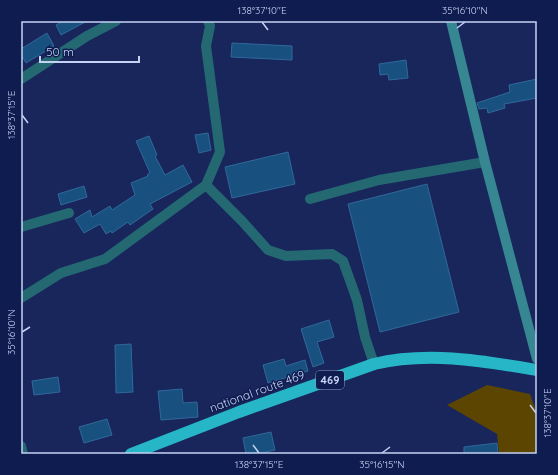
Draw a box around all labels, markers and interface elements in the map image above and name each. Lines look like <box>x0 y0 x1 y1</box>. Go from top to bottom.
text: 138°37'10"E <box>237 4 287 17</box>
text: 35°16'10"N <box>442 4 488 17</box>
scale bar <box>40 38 139 64</box>
text: 50 m <box>46 44 74 59</box>
text: 138°37'15"E <box>5 90 18 139</box>
text: 35°16'10"N <box>5 309 18 355</box>
street label: national route 469 <box>207 367 307 415</box>
road number: 469 <box>316 371 344 389</box>
text: 138°37'10"E <box>541 388 554 438</box>
text: 138°37'15"E <box>235 458 284 471</box>
text: 35°16'15"N <box>359 458 405 471</box>

